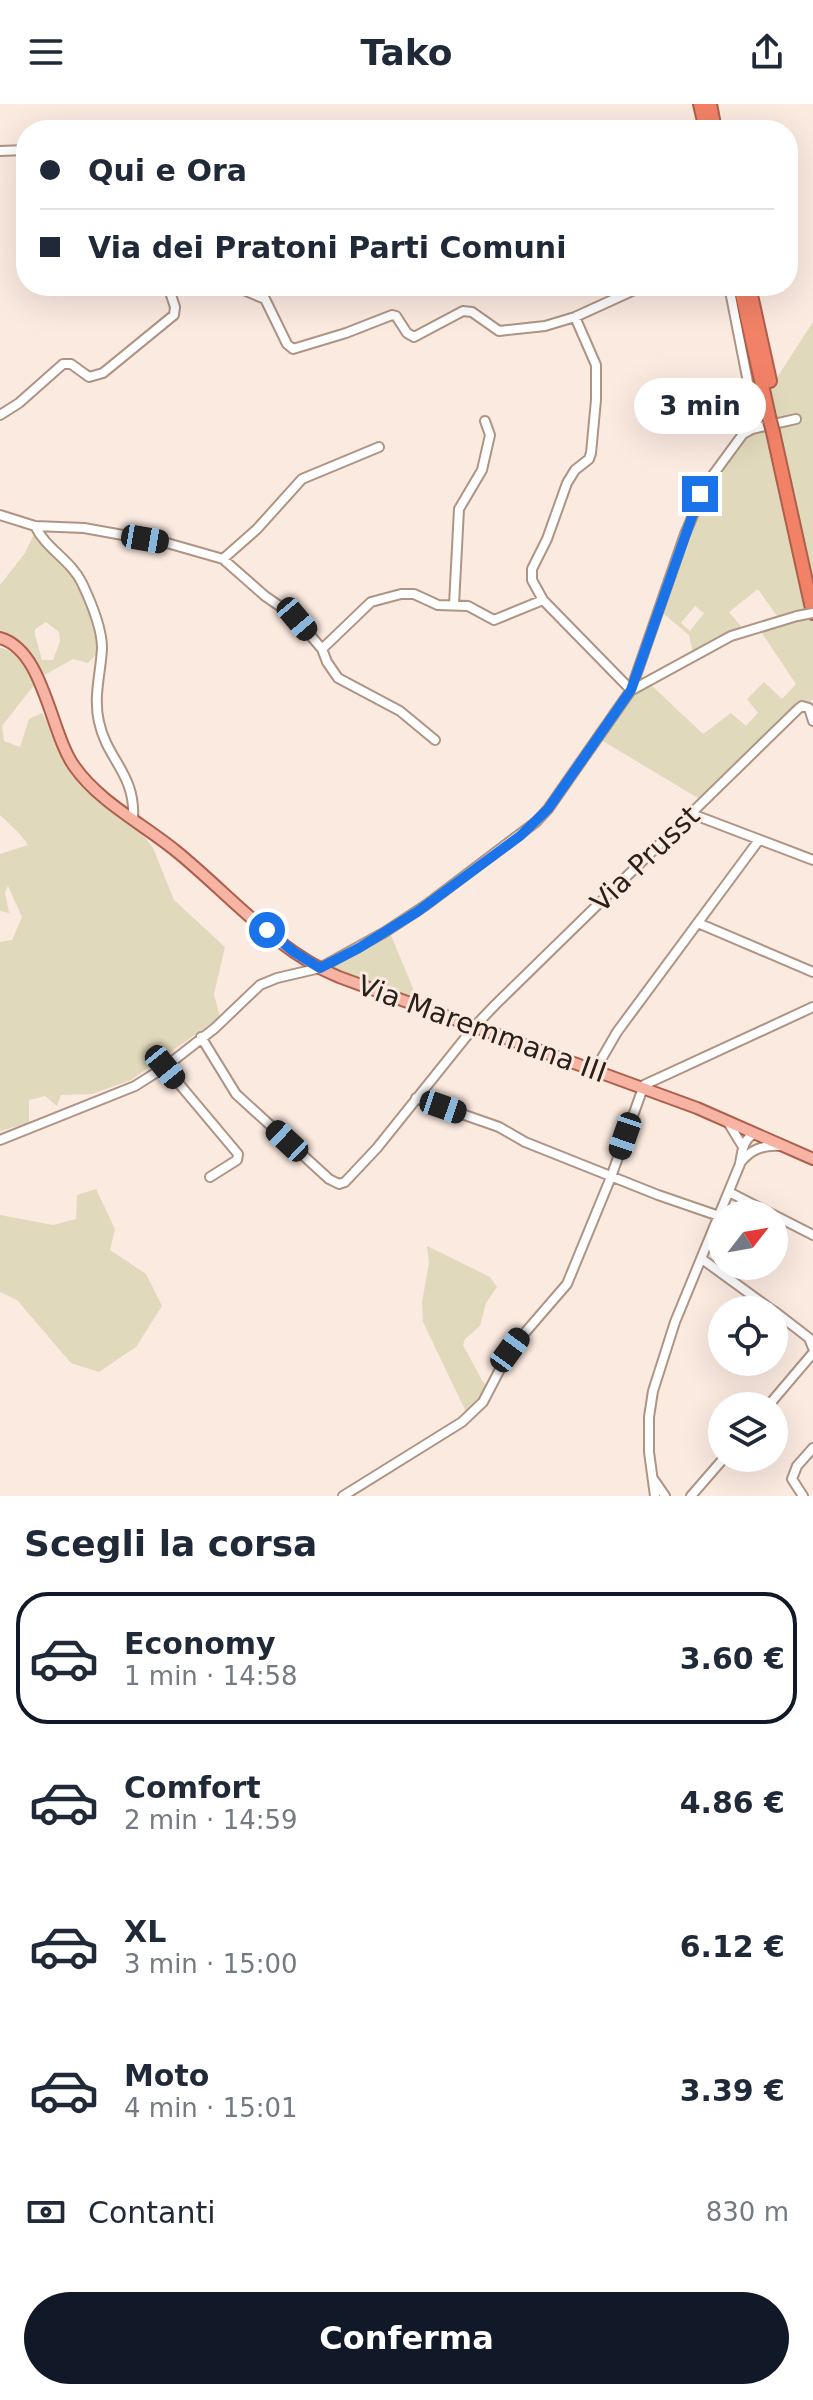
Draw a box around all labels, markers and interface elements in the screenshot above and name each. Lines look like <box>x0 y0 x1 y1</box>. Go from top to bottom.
icon: menu <box>24 30 68 74</box>
icon: share <box>745 30 789 74</box>
text: Tako <box>361 32 452 73</box>
text: Qui e Ora <box>88 153 247 188</box>
text: Via dei Pratoni Parti Comuni <box>88 230 566 265</box>
callout: 3 min <box>634 378 766 434</box>
text: 3 min <box>659 391 741 421</box>
route end <box>682 476 718 512</box>
car <box>119 523 171 555</box>
car <box>272 593 322 645</box>
street label: Via Prusst <box>584 799 706 919</box>
route start <box>249 912 285 948</box>
street label: Via Maremmana III <box>353 969 611 1089</box>
car <box>141 1041 189 1093</box>
car <box>416 1088 470 1126</box>
car <box>606 1109 644 1163</box>
car <box>261 1116 313 1166</box>
north arrow <box>708 1200 788 1280</box>
map controls <box>708 1200 788 1472</box>
button: locate <box>708 1296 788 1376</box>
car <box>486 1324 534 1376</box>
button: layers <box>708 1392 788 1472</box>
text: Scegli la corsa <box>24 1523 317 1564</box>
icon: car <box>28 1622 100 1694</box>
text: Economy <box>124 1626 276 1661</box>
text: 3.60 € <box>680 1641 785 1676</box>
text: 1 min · 14:58 <box>124 1661 298 1691</box>
icon: car <box>28 1766 100 1838</box>
text: Comfort <box>124 1770 261 1805</box>
text: 4.86 € <box>680 1785 785 1820</box>
text: 2 min · 14:59 <box>124 1805 298 1835</box>
icon: car <box>28 1910 100 1982</box>
text: XL <box>124 1914 166 1949</box>
text: 6.12 € <box>680 1929 785 1964</box>
text: 3 min · 15:00 <box>124 1949 298 1979</box>
icon: car <box>28 2054 100 2126</box>
text: Moto <box>124 2058 209 2093</box>
text: 3.39 € <box>680 2073 785 2108</box>
text: 4 min · 15:01 <box>124 2093 298 2123</box>
icon: cash <box>24 2190 68 2234</box>
text: Contanti <box>88 2195 216 2230</box>
text: 830 m <box>706 2197 789 2227</box>
button: Conferma <box>24 2292 789 2384</box>

